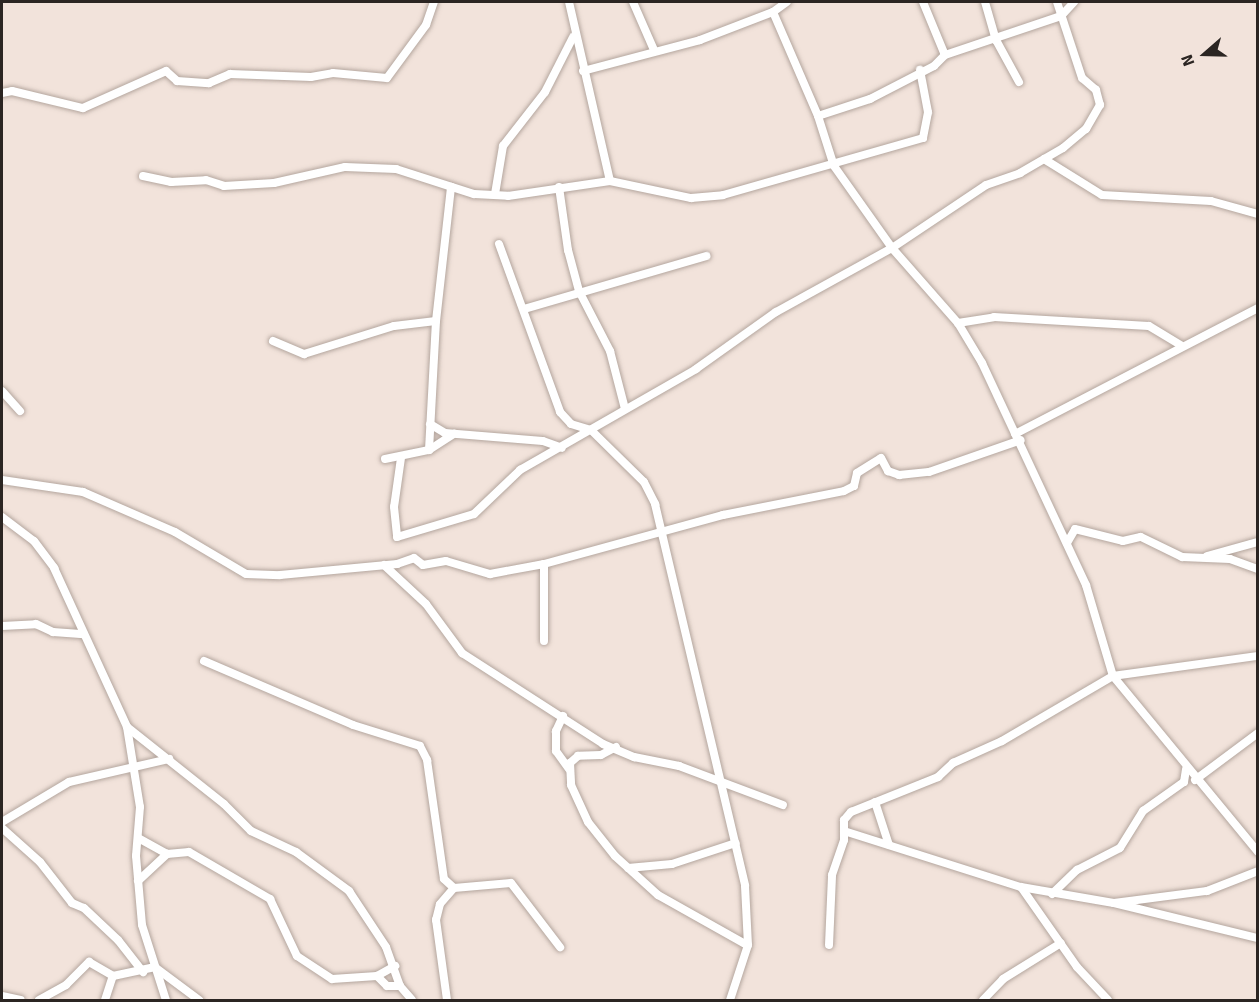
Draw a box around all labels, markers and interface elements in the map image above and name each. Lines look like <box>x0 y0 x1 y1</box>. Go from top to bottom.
north arrow <box>1175 24 1235 84</box>
text: N <box>1177 52 1199 69</box>

